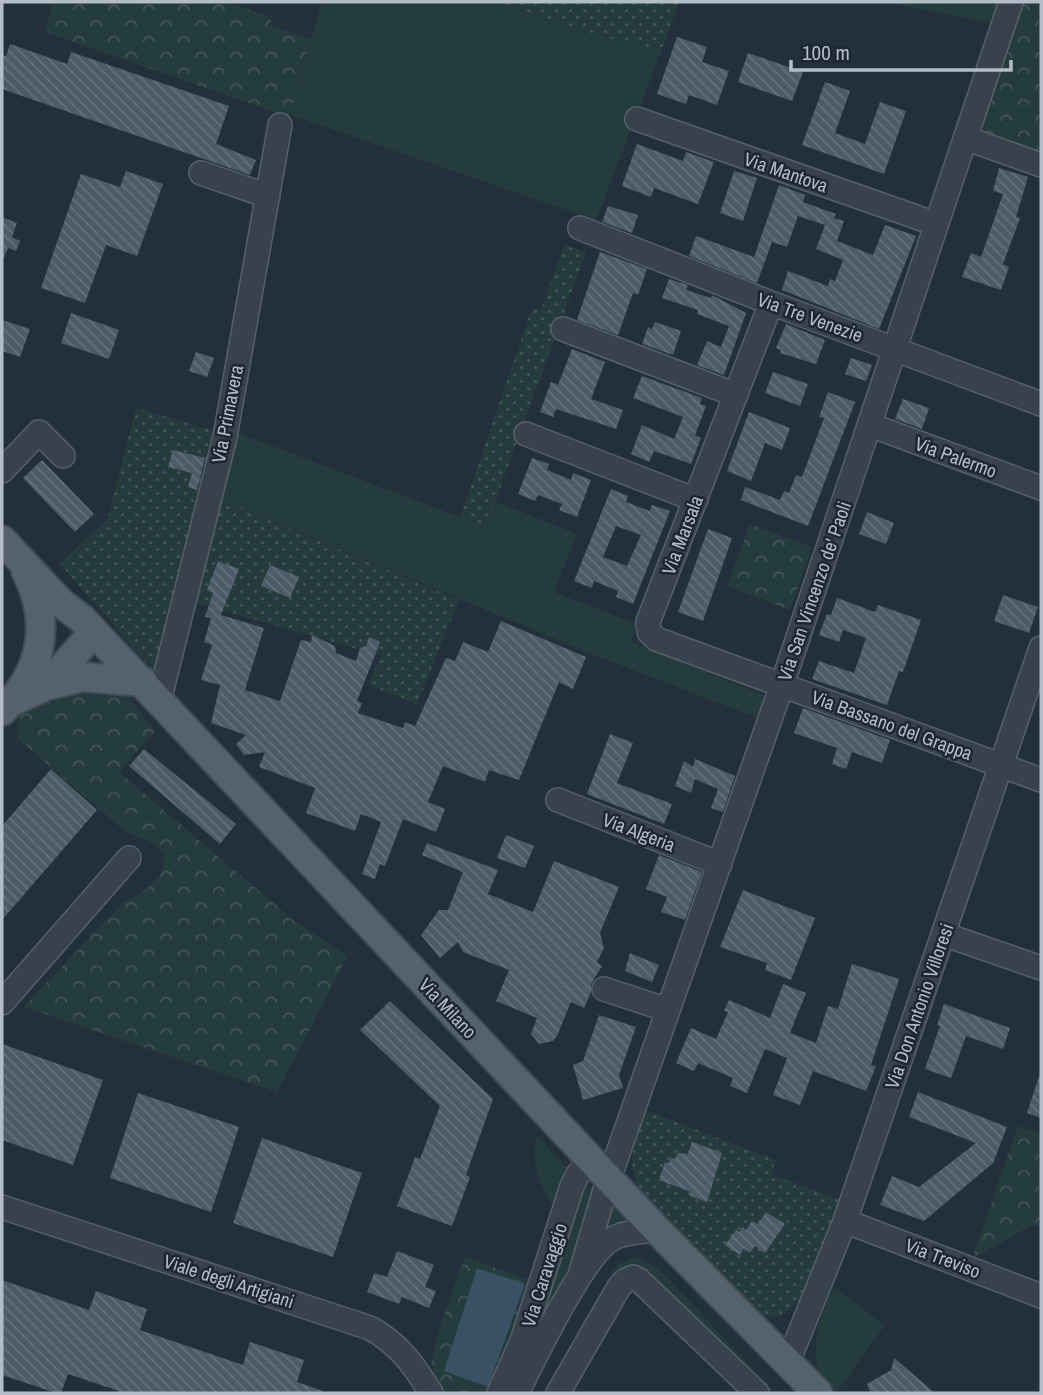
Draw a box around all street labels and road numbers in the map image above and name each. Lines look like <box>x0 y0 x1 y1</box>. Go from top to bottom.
street label: Via Mantova <box>741 146 832 199</box>
street label: Via Tre Venezie <box>754 286 866 348</box>
street label: Via Primavera <box>205 362 249 465</box>
street label: Via Palermo <box>911 430 1001 484</box>
street label: Via Marsala <box>655 491 709 578</box>
street label: Via San Vincenzo de' Paoli <box>771 498 857 684</box>
street label: Via Bassano del Grappa <box>808 684 976 766</box>
street label: Via Algeria <box>599 806 679 858</box>
street label: Via Don Antonio Villoresi <box>878 920 960 1092</box>
street label: Via Milano <box>413 972 483 1044</box>
street label: Via Caravaggio <box>515 1220 573 1330</box>
street label: Via Treviso <box>902 1232 984 1284</box>
street label: Viale degli Artigiani <box>160 1248 298 1314</box>

